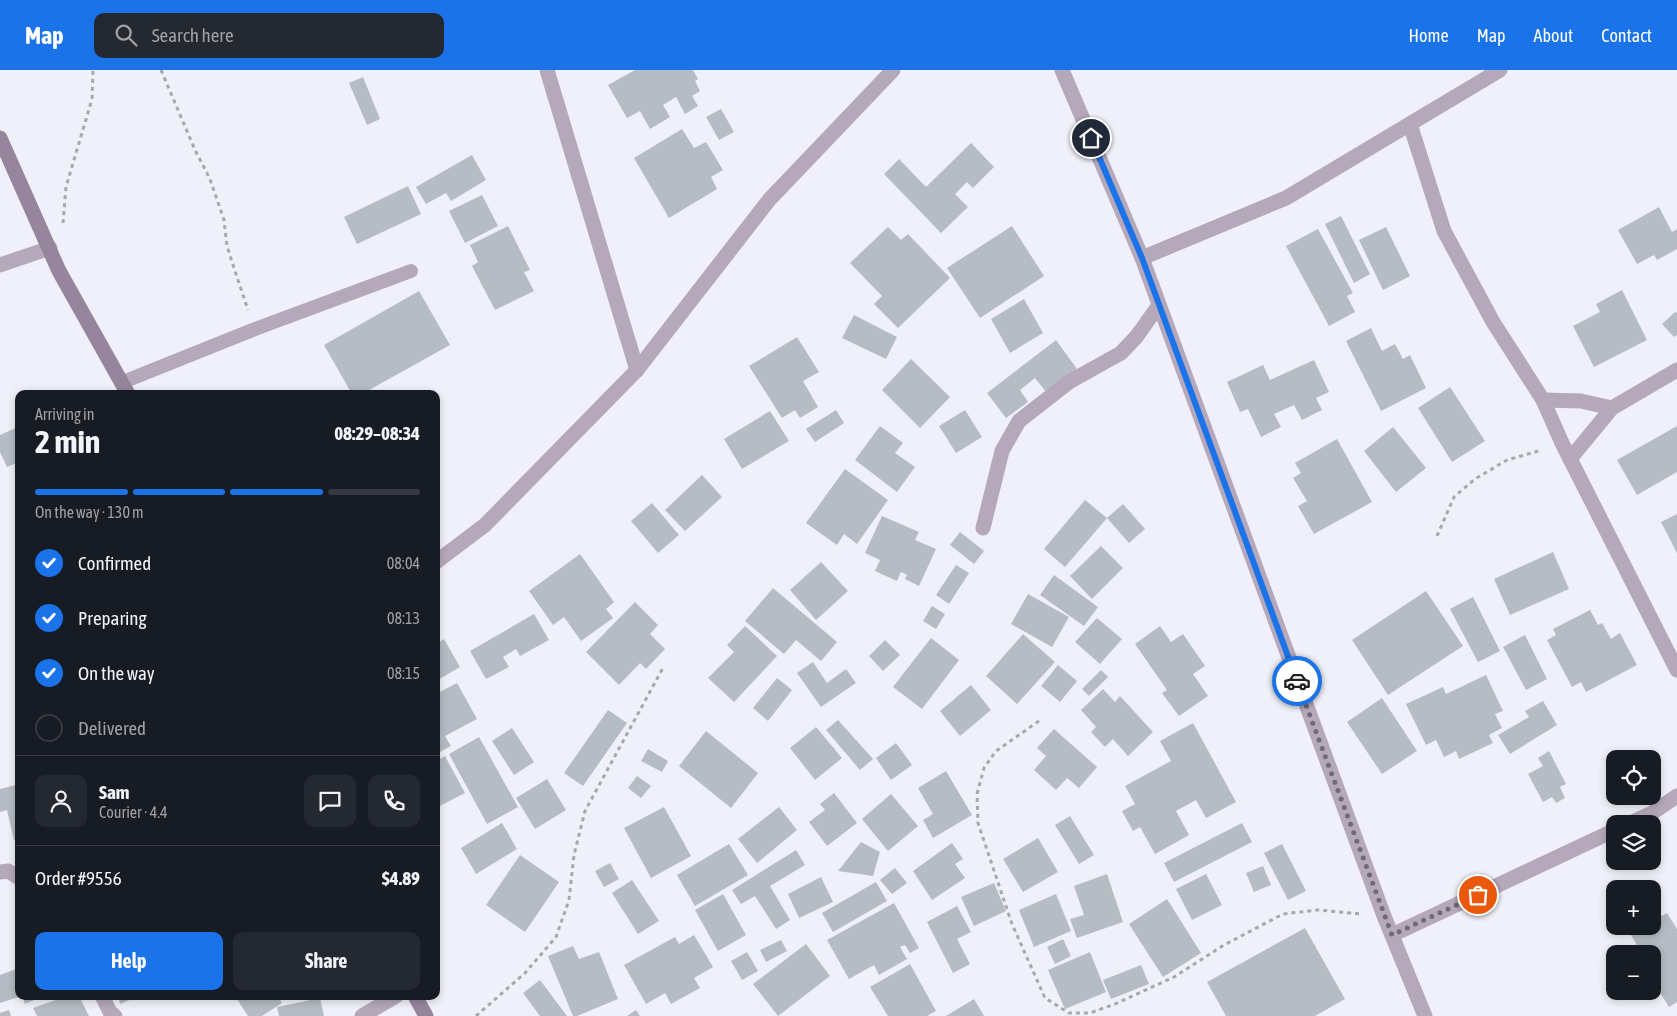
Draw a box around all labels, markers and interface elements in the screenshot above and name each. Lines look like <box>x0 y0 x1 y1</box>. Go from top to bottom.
search box <box>94 13 444 58</box>
icon: search <box>112 21 140 49</box>
text: Map <box>25 22 64 49</box>
text: Search here <box>152 24 234 46</box>
text: Home <box>1409 25 1449 46</box>
text: Map <box>1477 25 1506 46</box>
text: About <box>1534 25 1573 46</box>
text: Contact <box>1601 25 1652 46</box>
pin <box>1070 117 1112 159</box>
icon: home <box>1077 124 1105 152</box>
text: Arriving in <box>35 405 95 423</box>
text: 08:29–08:34 <box>334 422 420 444</box>
text: 2 min <box>35 423 100 460</box>
text: On the way · 130 m <box>35 503 144 521</box>
icon: check <box>35 549 63 577</box>
text: Confirmed <box>78 552 151 574</box>
text: 08:04 <box>387 554 420 572</box>
icon: check <box>35 604 63 632</box>
text: Preparing <box>78 607 147 629</box>
text: 08:13 <box>387 609 420 627</box>
courier <box>1272 656 1322 706</box>
icon: check <box>35 659 63 687</box>
text: On the way <box>78 662 155 684</box>
text: 08:15 <box>387 664 420 682</box>
icon: car <box>1283 667 1311 695</box>
text: Delivered <box>78 717 146 739</box>
map controls <box>1606 750 1661 1000</box>
button: locate <box>1606 750 1661 805</box>
button: person <box>35 775 87 827</box>
button: chat <box>304 775 356 827</box>
button: phone <box>368 775 420 827</box>
text: Sam <box>99 781 130 803</box>
text: Courier · 4.4 <box>99 803 168 821</box>
button: layers <box>1606 815 1661 870</box>
text: Order #9556 <box>35 867 122 889</box>
text: $4.89 <box>382 867 420 889</box>
pin <box>1457 874 1499 916</box>
button: + <box>1606 880 1661 935</box>
icon: bag <box>1464 881 1492 909</box>
button: Help <box>35 932 223 990</box>
button: Share <box>233 932 420 990</box>
button: − <box>1606 945 1661 1000</box>

